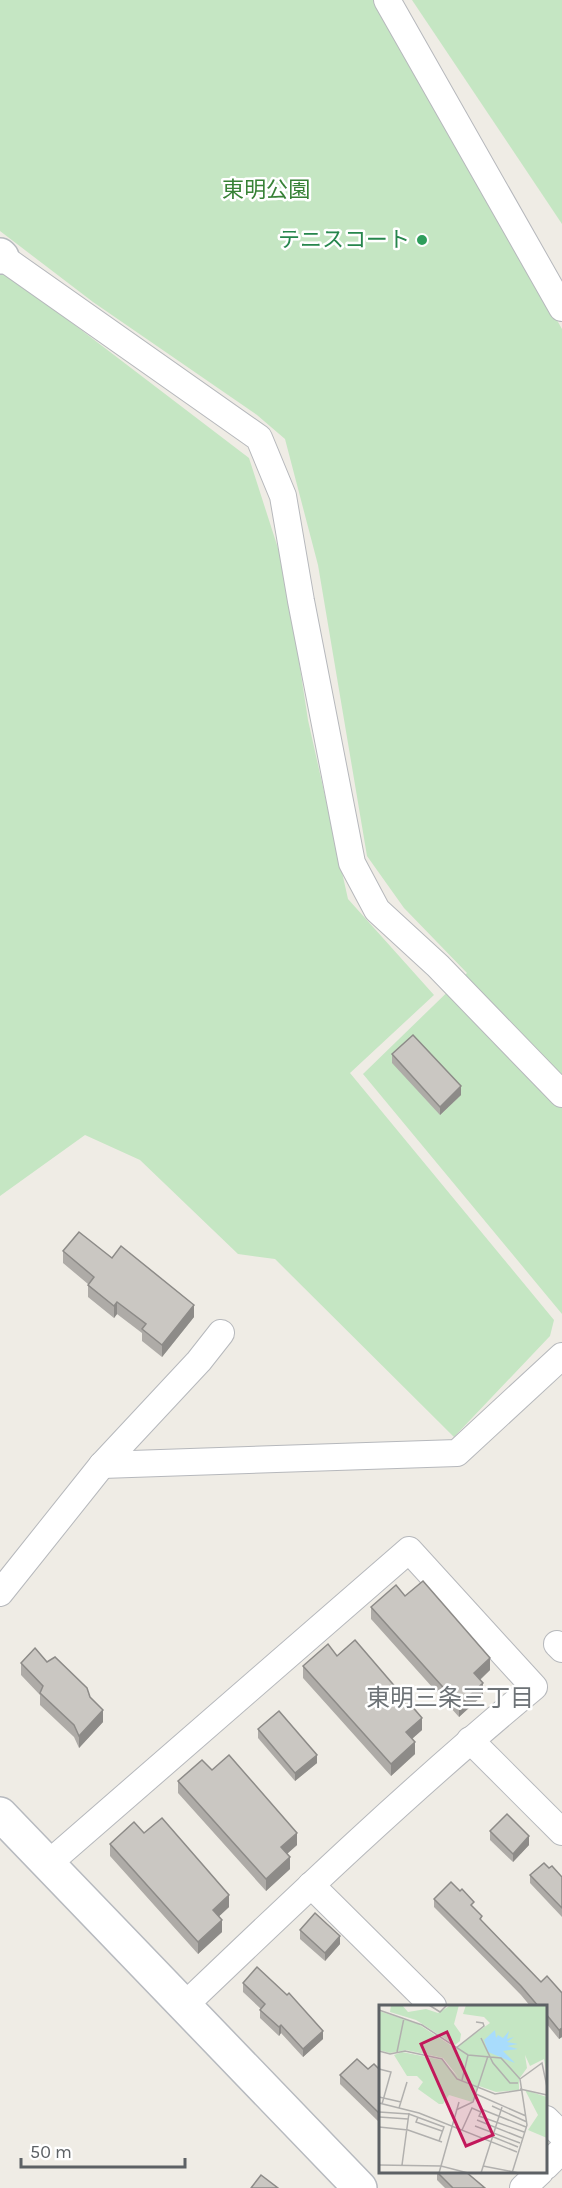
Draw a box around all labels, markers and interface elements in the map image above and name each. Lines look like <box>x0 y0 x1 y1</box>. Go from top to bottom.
park label: 東明公園 <box>222 177 310 203</box>
place label: テニスコート <box>278 227 410 253</box>
marker: テニスコート <box>415 233 429 247</box>
district label: 東明三条三丁目 <box>366 1684 534 1712</box>
inset map <box>379 2005 547 2173</box>
scale bar <box>21 2131 184 2169</box>
text: 50 m <box>30 2141 72 2163</box>

